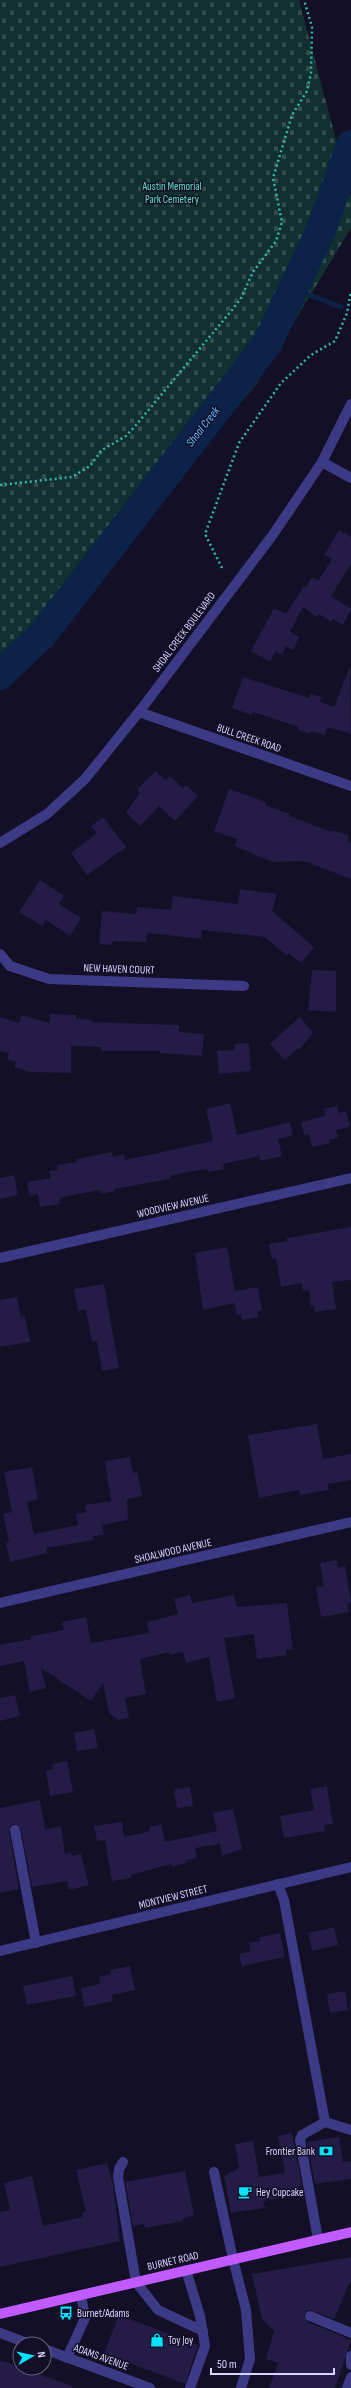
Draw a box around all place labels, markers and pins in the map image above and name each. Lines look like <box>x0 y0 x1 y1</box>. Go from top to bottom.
bank icon: Frontier Bank <box>318 2143 334 2159</box>
place label: Frontier Bank <box>266 2145 316 2158</box>
cafe icon: Hey Cupcake <box>237 2184 253 2200</box>
place label: Hey Cupcake <box>256 2186 303 2199</box>
bus stop icon: Burnet/Adams <box>58 2305 74 2321</box>
place label: Burnet/Adams <box>77 2307 130 2320</box>
shop icon: Toy Joy <box>149 2332 165 2348</box>
place label: Toy Joy <box>168 2334 194 2347</box>

